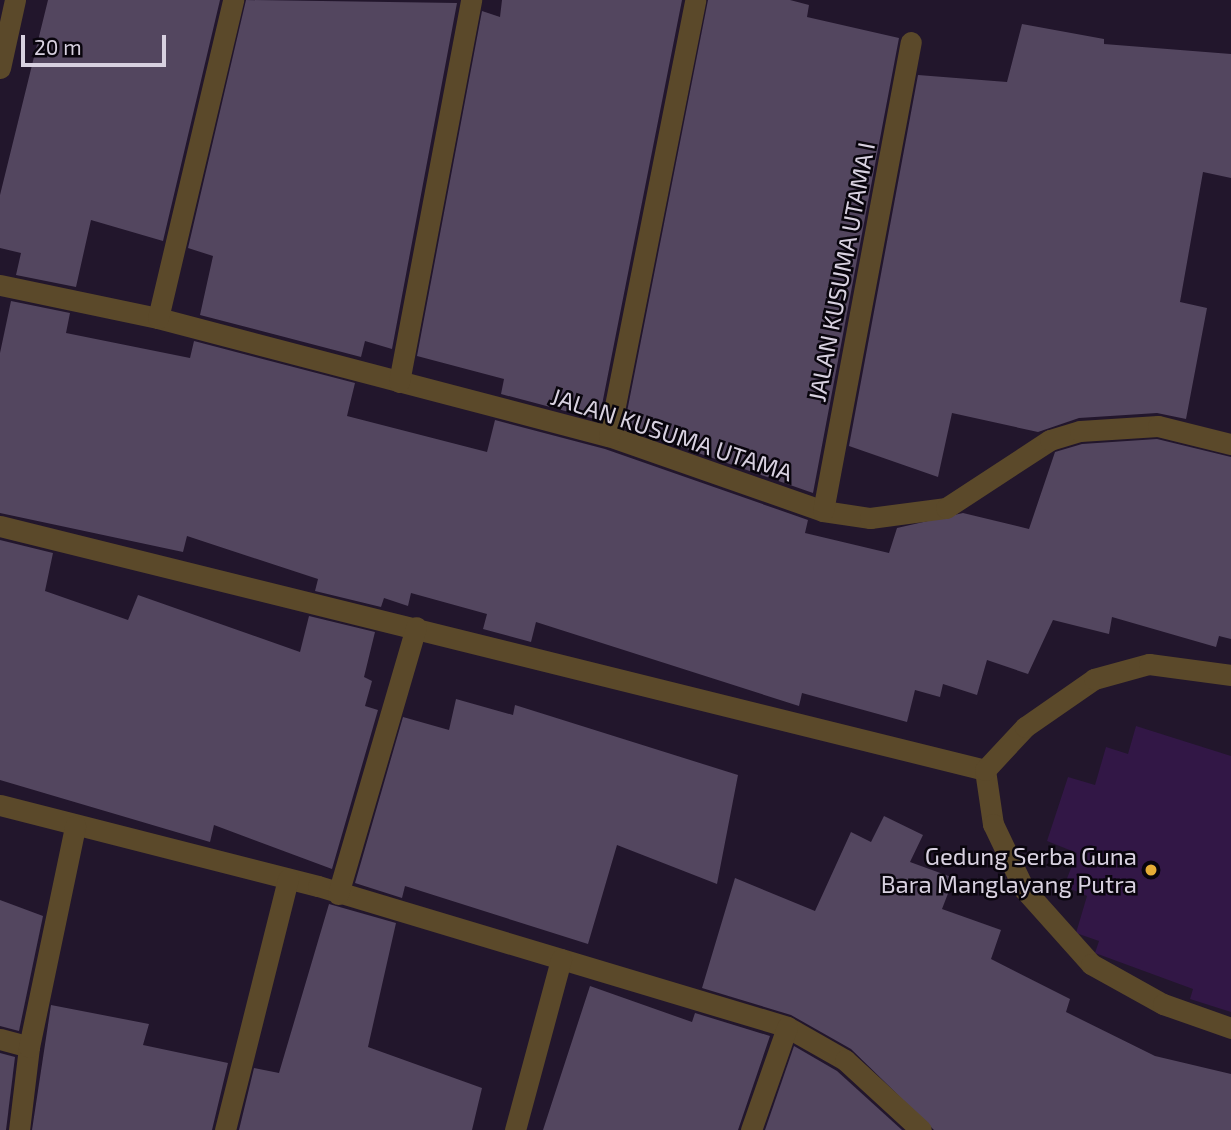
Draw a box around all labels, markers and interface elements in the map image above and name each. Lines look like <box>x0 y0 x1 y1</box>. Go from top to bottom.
scale bar <box>24 21 170 65</box>
text: 20 m <box>34 34 82 59</box>
street label: JALAN KUSUMA UTAMA I <box>802 139 880 405</box>
street label: JALAN KUSUMA UTAMA <box>547 381 797 487</box>
place label: Gedung Serba Guna Bara Manglayang Putra <box>881 842 1137 898</box>
marker: Gedung Serba Guna Bara Manglayang Putra <box>1143 862 1159 878</box>

